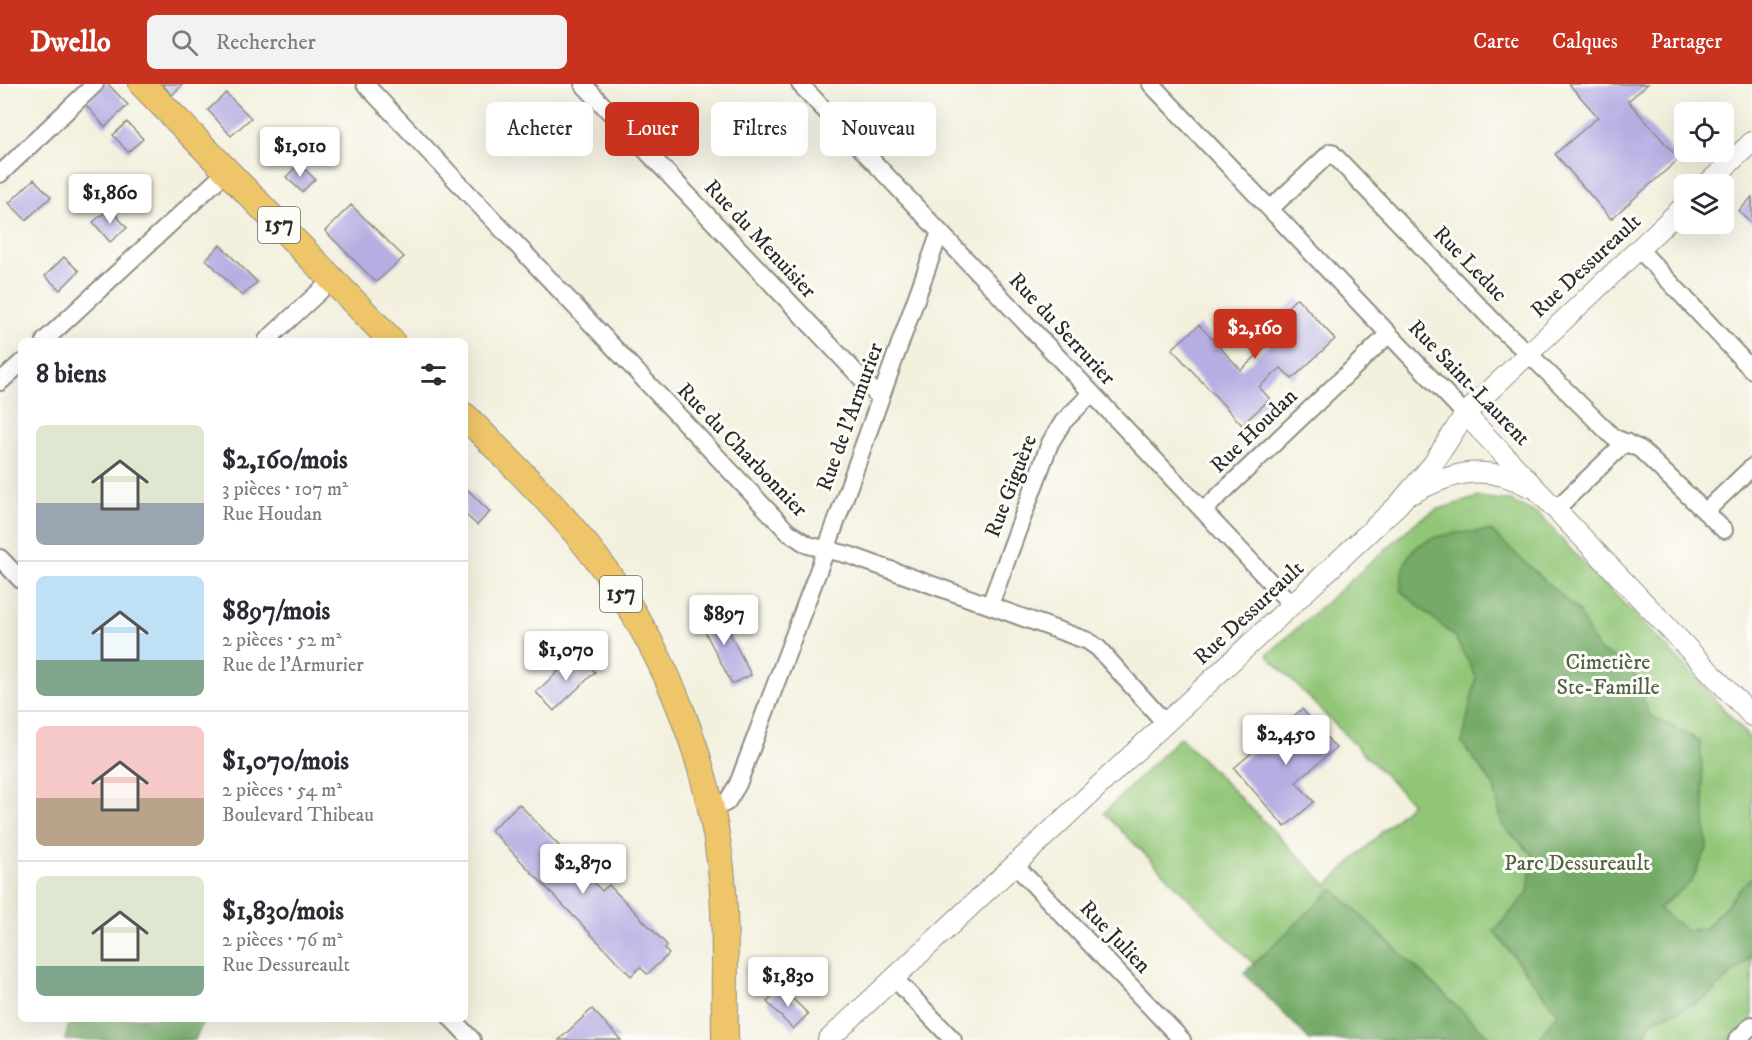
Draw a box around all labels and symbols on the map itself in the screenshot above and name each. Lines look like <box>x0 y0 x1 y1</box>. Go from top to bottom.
pin: $1,010 <box>251 127 349 178</box>
pin: $1,860 <box>61 174 159 225</box>
street label: Rue du Menuisier <box>698 174 822 304</box>
road number: 157 <box>258 207 300 243</box>
street label: Rue Dessureault <box>1525 208 1647 324</box>
street label: Rue Leduc <box>1427 220 1513 308</box>
street label: Rue du Serrurier <box>1003 267 1122 392</box>
pin: $2,160 <box>1206 309 1304 360</box>
street label: Rue Saint-Laurent <box>1402 314 1536 452</box>
street label: Rue de l'Armurier <box>811 338 890 495</box>
street label: Rue du Charbonnier <box>671 377 813 523</box>
street label: Rue Houdan <box>1205 383 1303 479</box>
street label: Rue Giguère <box>979 431 1043 541</box>
street label: Rue Dessureault <box>1188 555 1310 671</box>
road number: 157 <box>600 576 642 612</box>
pin: $897 <box>688 595 760 646</box>
pin: $1,070 <box>517 631 615 682</box>
park label: Cimetière Ste-Famille <box>1556 649 1660 701</box>
pin: $2,450 <box>1237 715 1335 766</box>
pin: $2,870 <box>534 844 632 895</box>
park label: Parc Dessureault <box>1504 850 1650 877</box>
street label: Rue Julien <box>1074 895 1157 979</box>
pin: $1,830 <box>739 957 837 1008</box>

